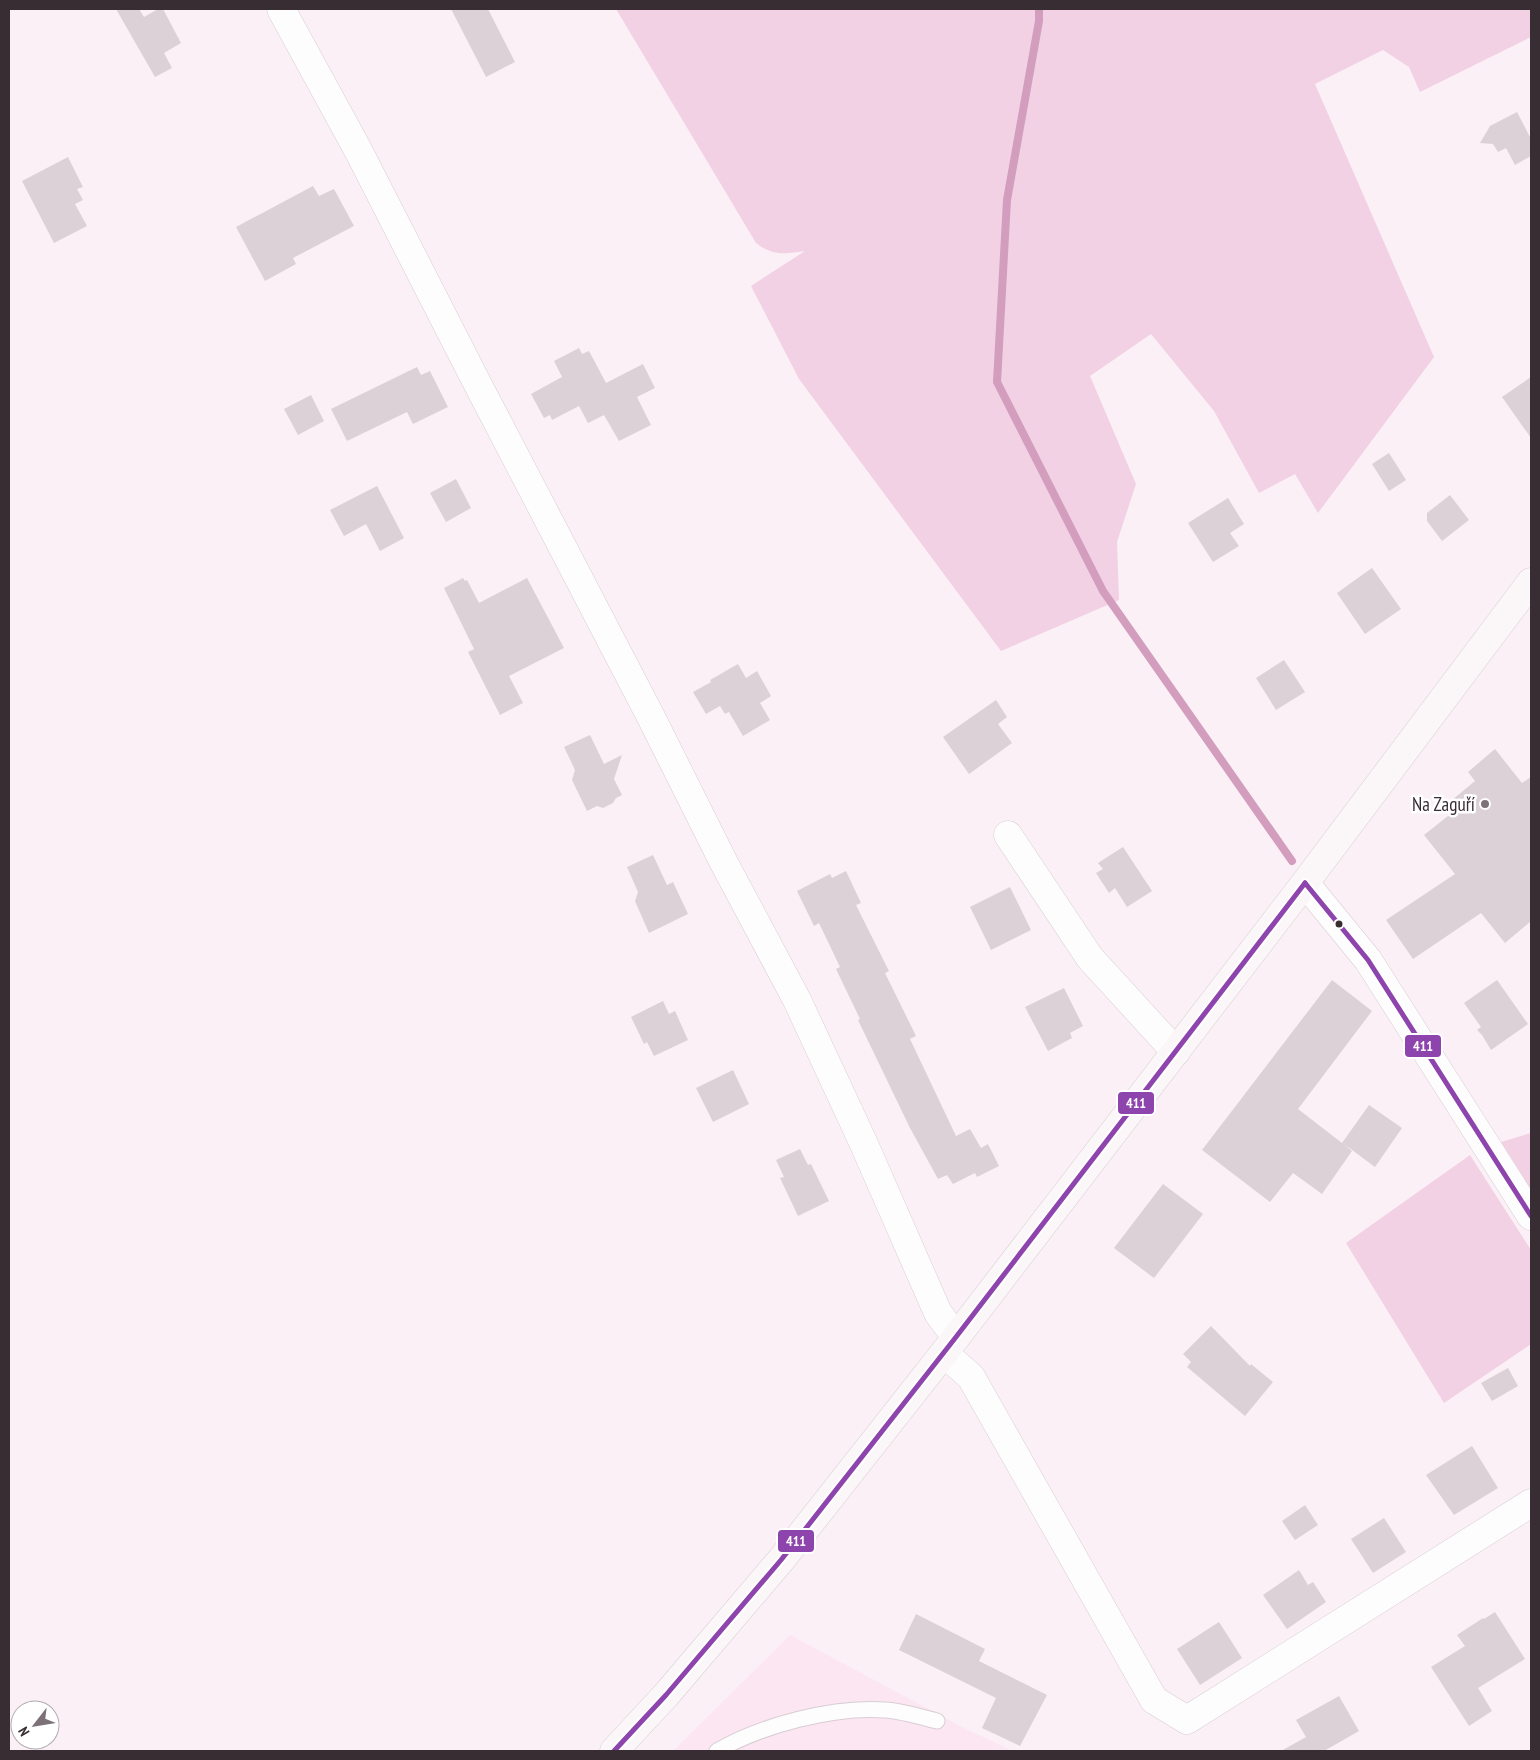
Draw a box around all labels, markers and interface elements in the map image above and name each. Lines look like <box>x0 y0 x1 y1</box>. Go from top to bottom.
place label: Na Zaguří <box>1412 792 1475 816</box>
marker: Na Zaguří <box>1479 798 1491 810</box>
unlabelled marker <box>1334 919 1344 929</box>
line badge: 411 <box>1404 1034 1442 1058</box>
text: 411 <box>1413 1037 1433 1055</box>
line badge: 411 <box>1117 1091 1155 1115</box>
text: 411 <box>1126 1094 1146 1112</box>
line badge: 411 <box>777 1529 815 1553</box>
text: 411 <box>786 1532 806 1550</box>
north arrow <box>10 1700 60 1750</box>
text: N <box>14 1724 34 1740</box>

